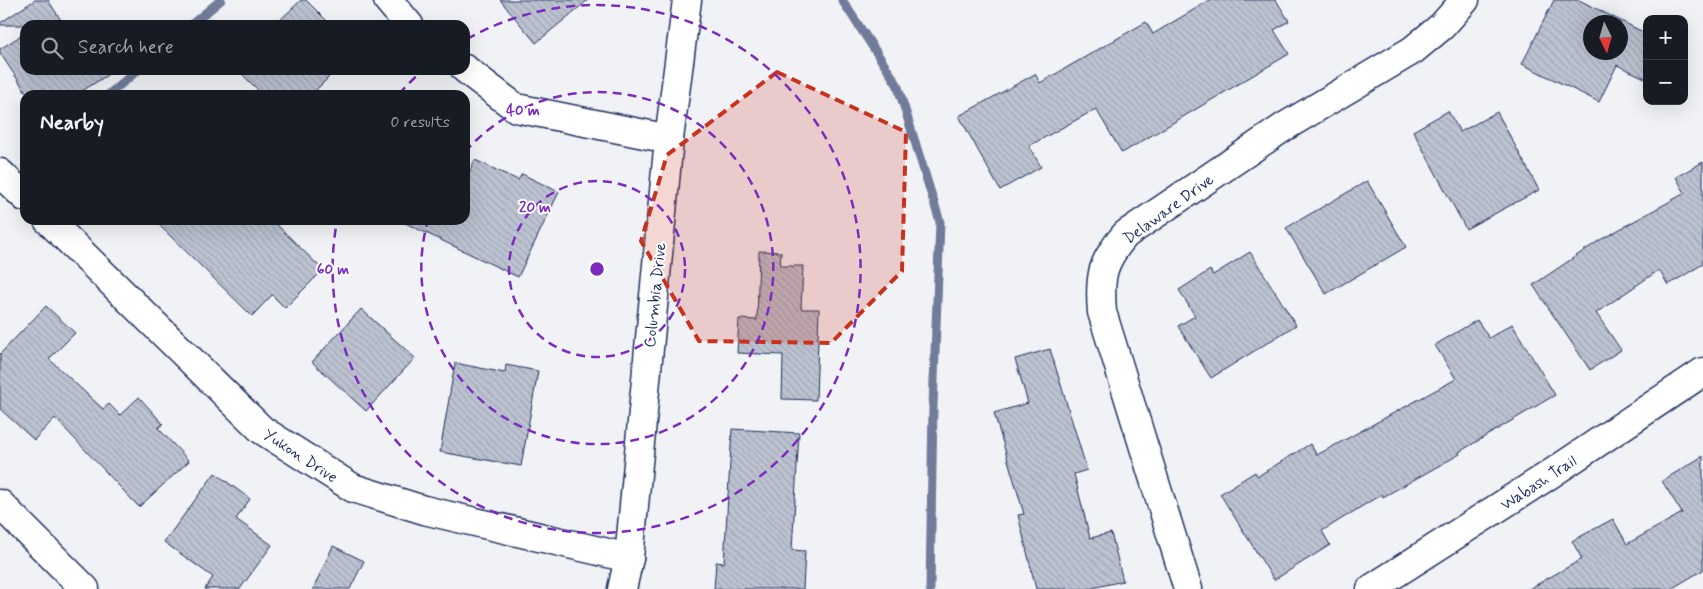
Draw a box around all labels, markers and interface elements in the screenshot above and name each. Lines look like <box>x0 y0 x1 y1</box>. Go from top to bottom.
north arrow <box>1583 15 1628 60</box>
map controls <box>1643 15 1688 105</box>
button: + <box>1643 15 1688 60</box>
search box <box>20 20 470 75</box>
icon: search <box>38 34 66 62</box>
text: Search here <box>78 35 174 60</box>
button: − <box>1643 60 1688 105</box>
text: 40 m <box>506 101 540 121</box>
text: Nearby <box>40 109 104 137</box>
text: 0 results <box>390 112 450 133</box>
street label: Delaware Drive <box>1120 169 1219 249</box>
text: 20 m <box>519 198 551 218</box>
street label: Columbia Drive <box>640 241 671 349</box>
text: 60 m <box>317 260 349 280</box>
centre of rings <box>588 260 606 278</box>
street label: Yukon Drive <box>259 424 341 488</box>
street label: Wabash Trail <box>1497 451 1581 516</box>

